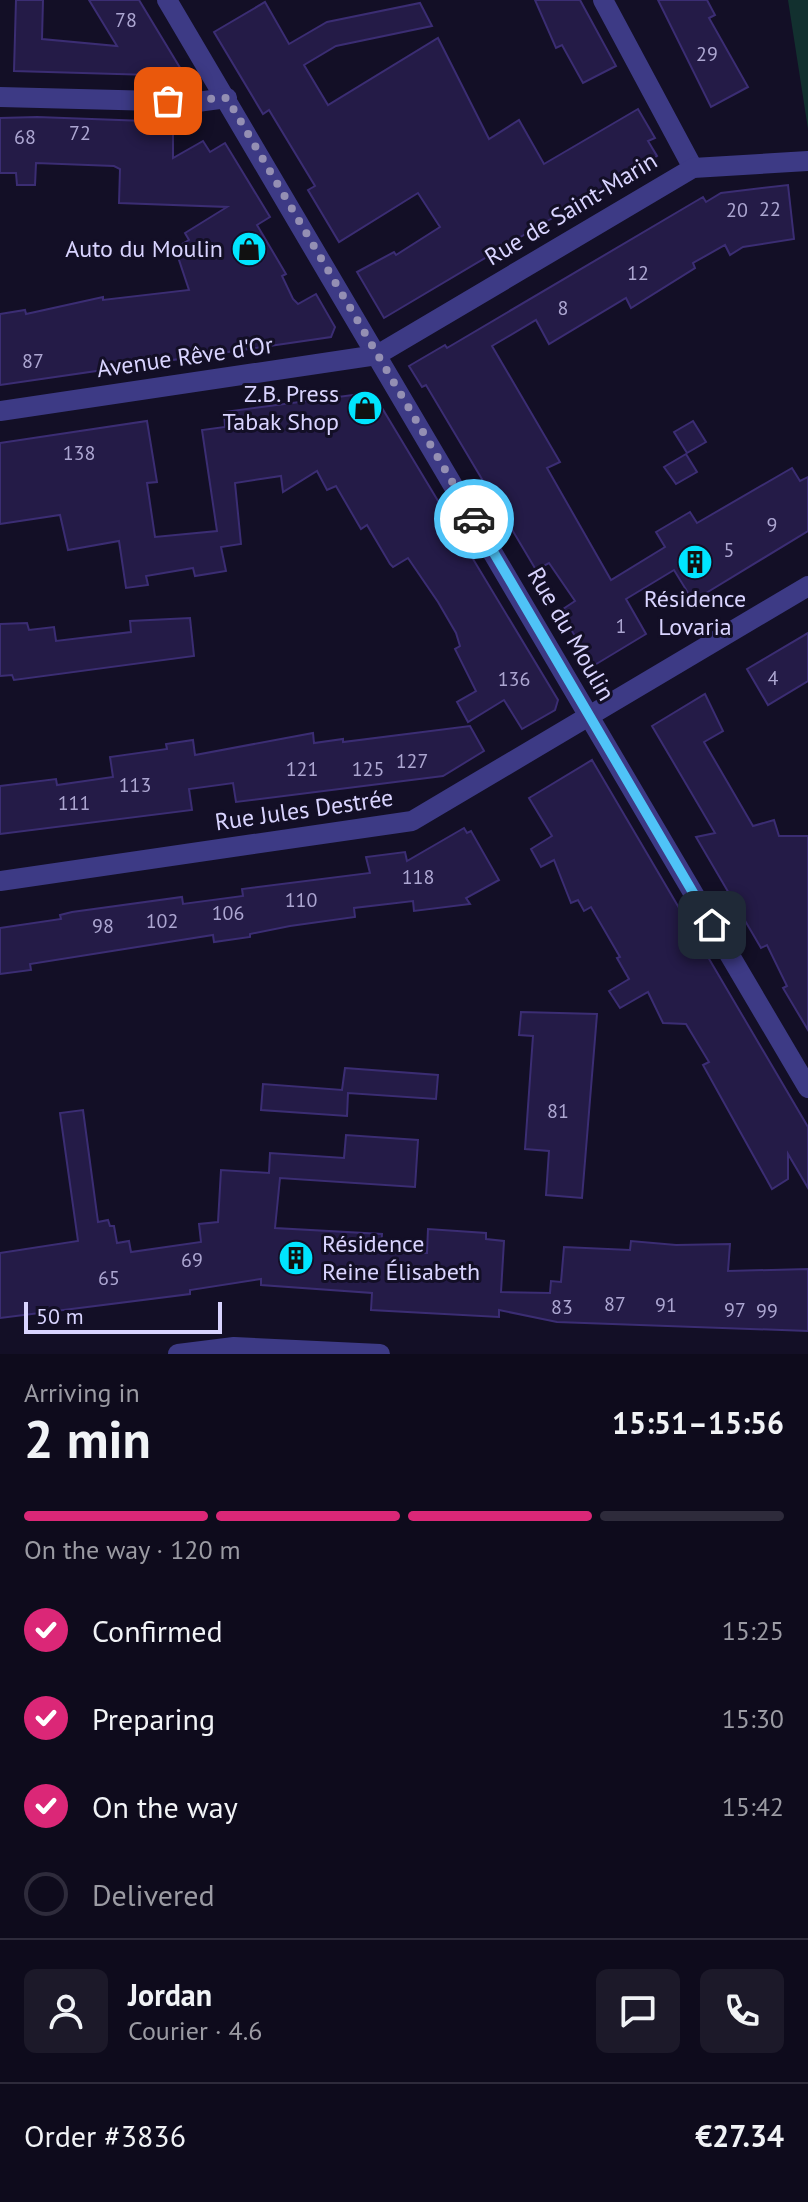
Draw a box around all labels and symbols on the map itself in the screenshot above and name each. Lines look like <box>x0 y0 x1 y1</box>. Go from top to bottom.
house number: 78 <box>115 7 137 33</box>
house number: 29 <box>696 41 718 67</box>
pin <box>134 67 202 135</box>
house number: 72 <box>69 120 91 146</box>
house number: 68 <box>14 124 36 150</box>
street label: Rue de Saint-Marin <box>479 145 663 272</box>
house number: 22 <box>759 196 781 222</box>
house number: 20 <box>726 197 748 223</box>
shop icon: Auto du Moulin <box>230 230 268 268</box>
place label: Auto du Moulin <box>65 233 223 264</box>
house number: 12 <box>627 260 649 286</box>
house number: 8 <box>558 295 568 321</box>
street label: Avenue Rêve d'Or <box>95 329 275 384</box>
house number: 87 <box>22 348 44 374</box>
place label: Z.B. Press Tabak Shop <box>223 378 339 437</box>
shop icon: Z.B. Press Tabak Shop <box>346 389 384 427</box>
house number: 138 <box>63 440 95 466</box>
courier <box>434 479 514 559</box>
house number: 9 <box>767 512 777 538</box>
house number: 5 <box>724 537 734 563</box>
building icon: Résidence Lovaria <box>676 543 714 581</box>
street label: Rue du Moulin <box>521 561 622 706</box>
place label: Résidence Lovaria <box>644 583 746 642</box>
house number: 1 <box>616 613 626 639</box>
house number: 4 <box>768 665 779 691</box>
house number: 136 <box>498 666 530 692</box>
house number: 127 <box>396 748 428 774</box>
house number: 121 <box>286 756 318 782</box>
house number: 125 <box>352 756 384 782</box>
house number: 113 <box>119 772 151 798</box>
street label: Rue Jules Destrée <box>213 782 395 837</box>
house number: 111 <box>58 790 90 816</box>
house number: 118 <box>402 864 434 890</box>
house number: 110 <box>285 887 317 913</box>
pin <box>678 891 746 959</box>
house number: 106 <box>212 900 244 926</box>
house number: 102 <box>146 908 178 934</box>
house number: 98 <box>92 913 114 939</box>
house number: 81 <box>547 1098 569 1124</box>
place label: Résidence Reine Élisabeth <box>322 1228 480 1287</box>
building icon: Résidence Reine Élisabeth <box>277 1239 315 1277</box>
house number: 69 <box>181 1247 203 1273</box>
house number: 65 <box>98 1265 120 1291</box>
house number: 87 <box>604 1291 626 1317</box>
house number: 91 <box>655 1292 677 1318</box>
house number: 83 <box>551 1294 573 1320</box>
house number: 97 <box>724 1297 746 1323</box>
scale bar <box>24 1298 222 1334</box>
house number: 99 <box>756 1298 778 1324</box>

